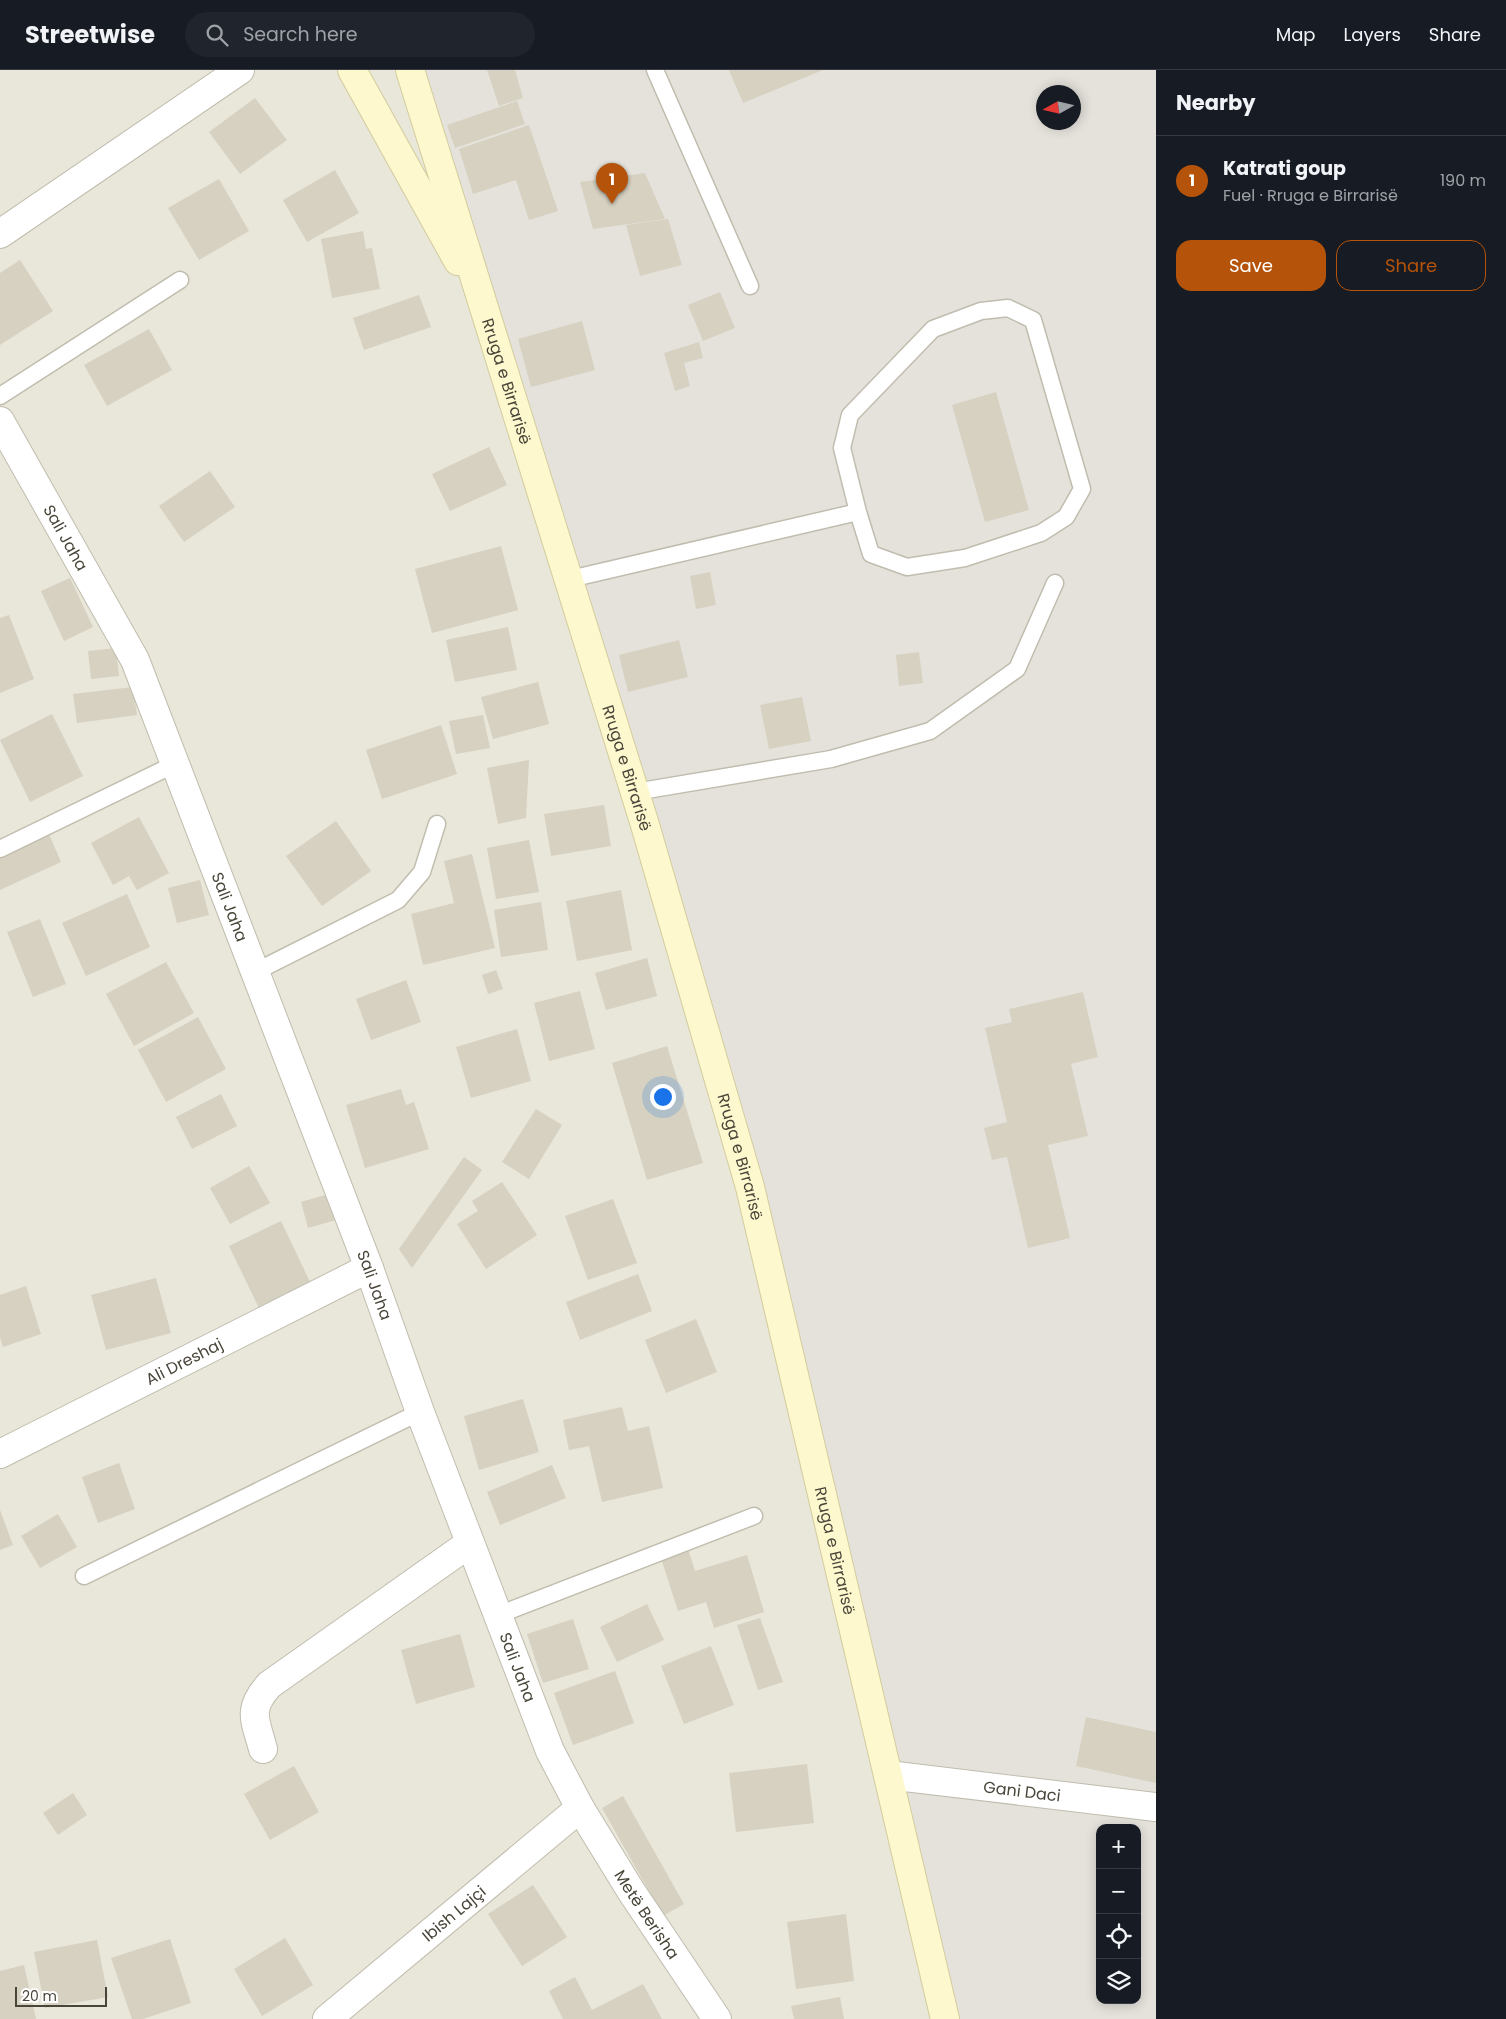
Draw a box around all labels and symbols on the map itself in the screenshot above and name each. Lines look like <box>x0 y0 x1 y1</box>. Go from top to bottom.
north arrow <box>1036 85 1081 130</box>
pin: 1 <box>596 163 628 204</box>
street label: Rruga e Birrarisë <box>476 316 537 447</box>
street label: Sali Jaha <box>38 501 93 575</box>
street label: Rruga e Birrarisë <box>596 702 657 834</box>
street label: Sali Jaha <box>206 869 253 945</box>
your location <box>650 1084 676 1110</box>
street label: Rruga e Birrarisë <box>711 1091 768 1223</box>
street label: Sali Jaha <box>351 1247 398 1323</box>
street label: Ali Dreshaj <box>142 1333 227 1391</box>
street label: Rruga e Birrarisë <box>809 1484 861 1617</box>
street label: Sali Jaha <box>494 1629 541 1705</box>
street label: Gani Daci <box>982 1775 1062 1808</box>
street label: Metë Berisha <box>609 1866 685 1964</box>
street label: Ibish Lajçi <box>417 1880 491 1947</box>
scale bar <box>15 1984 108 2007</box>

